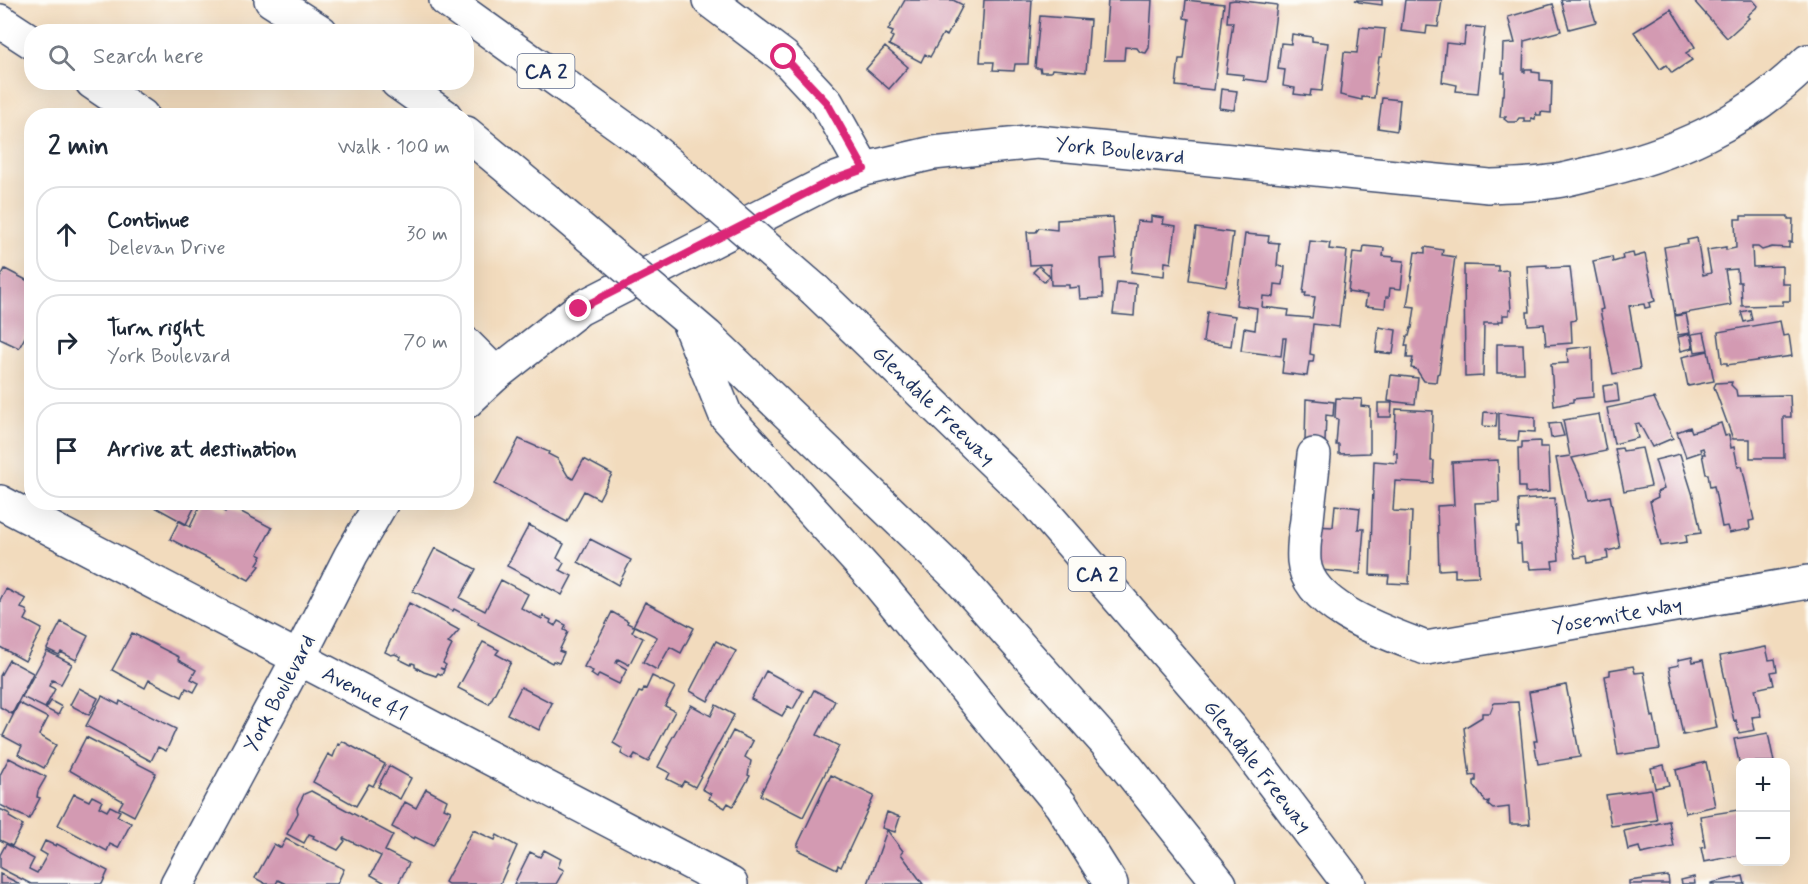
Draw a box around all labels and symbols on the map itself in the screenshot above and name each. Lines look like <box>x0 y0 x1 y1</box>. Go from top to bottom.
route start <box>770 43 796 69</box>
road number: CA 2 <box>518 54 574 88</box>
street label: York Boulevard <box>1054 130 1186 172</box>
route end <box>565 295 591 321</box>
street label: Glendale Freeway <box>865 340 1001 472</box>
road number: CA 2 <box>1068 557 1126 591</box>
street label: Yosemite Way <box>1550 591 1684 641</box>
street label: York Boulevard <box>237 630 323 757</box>
street label: Avenue 41 <box>317 660 412 728</box>
street label: Glendale Freeway <box>1196 694 1318 839</box>

